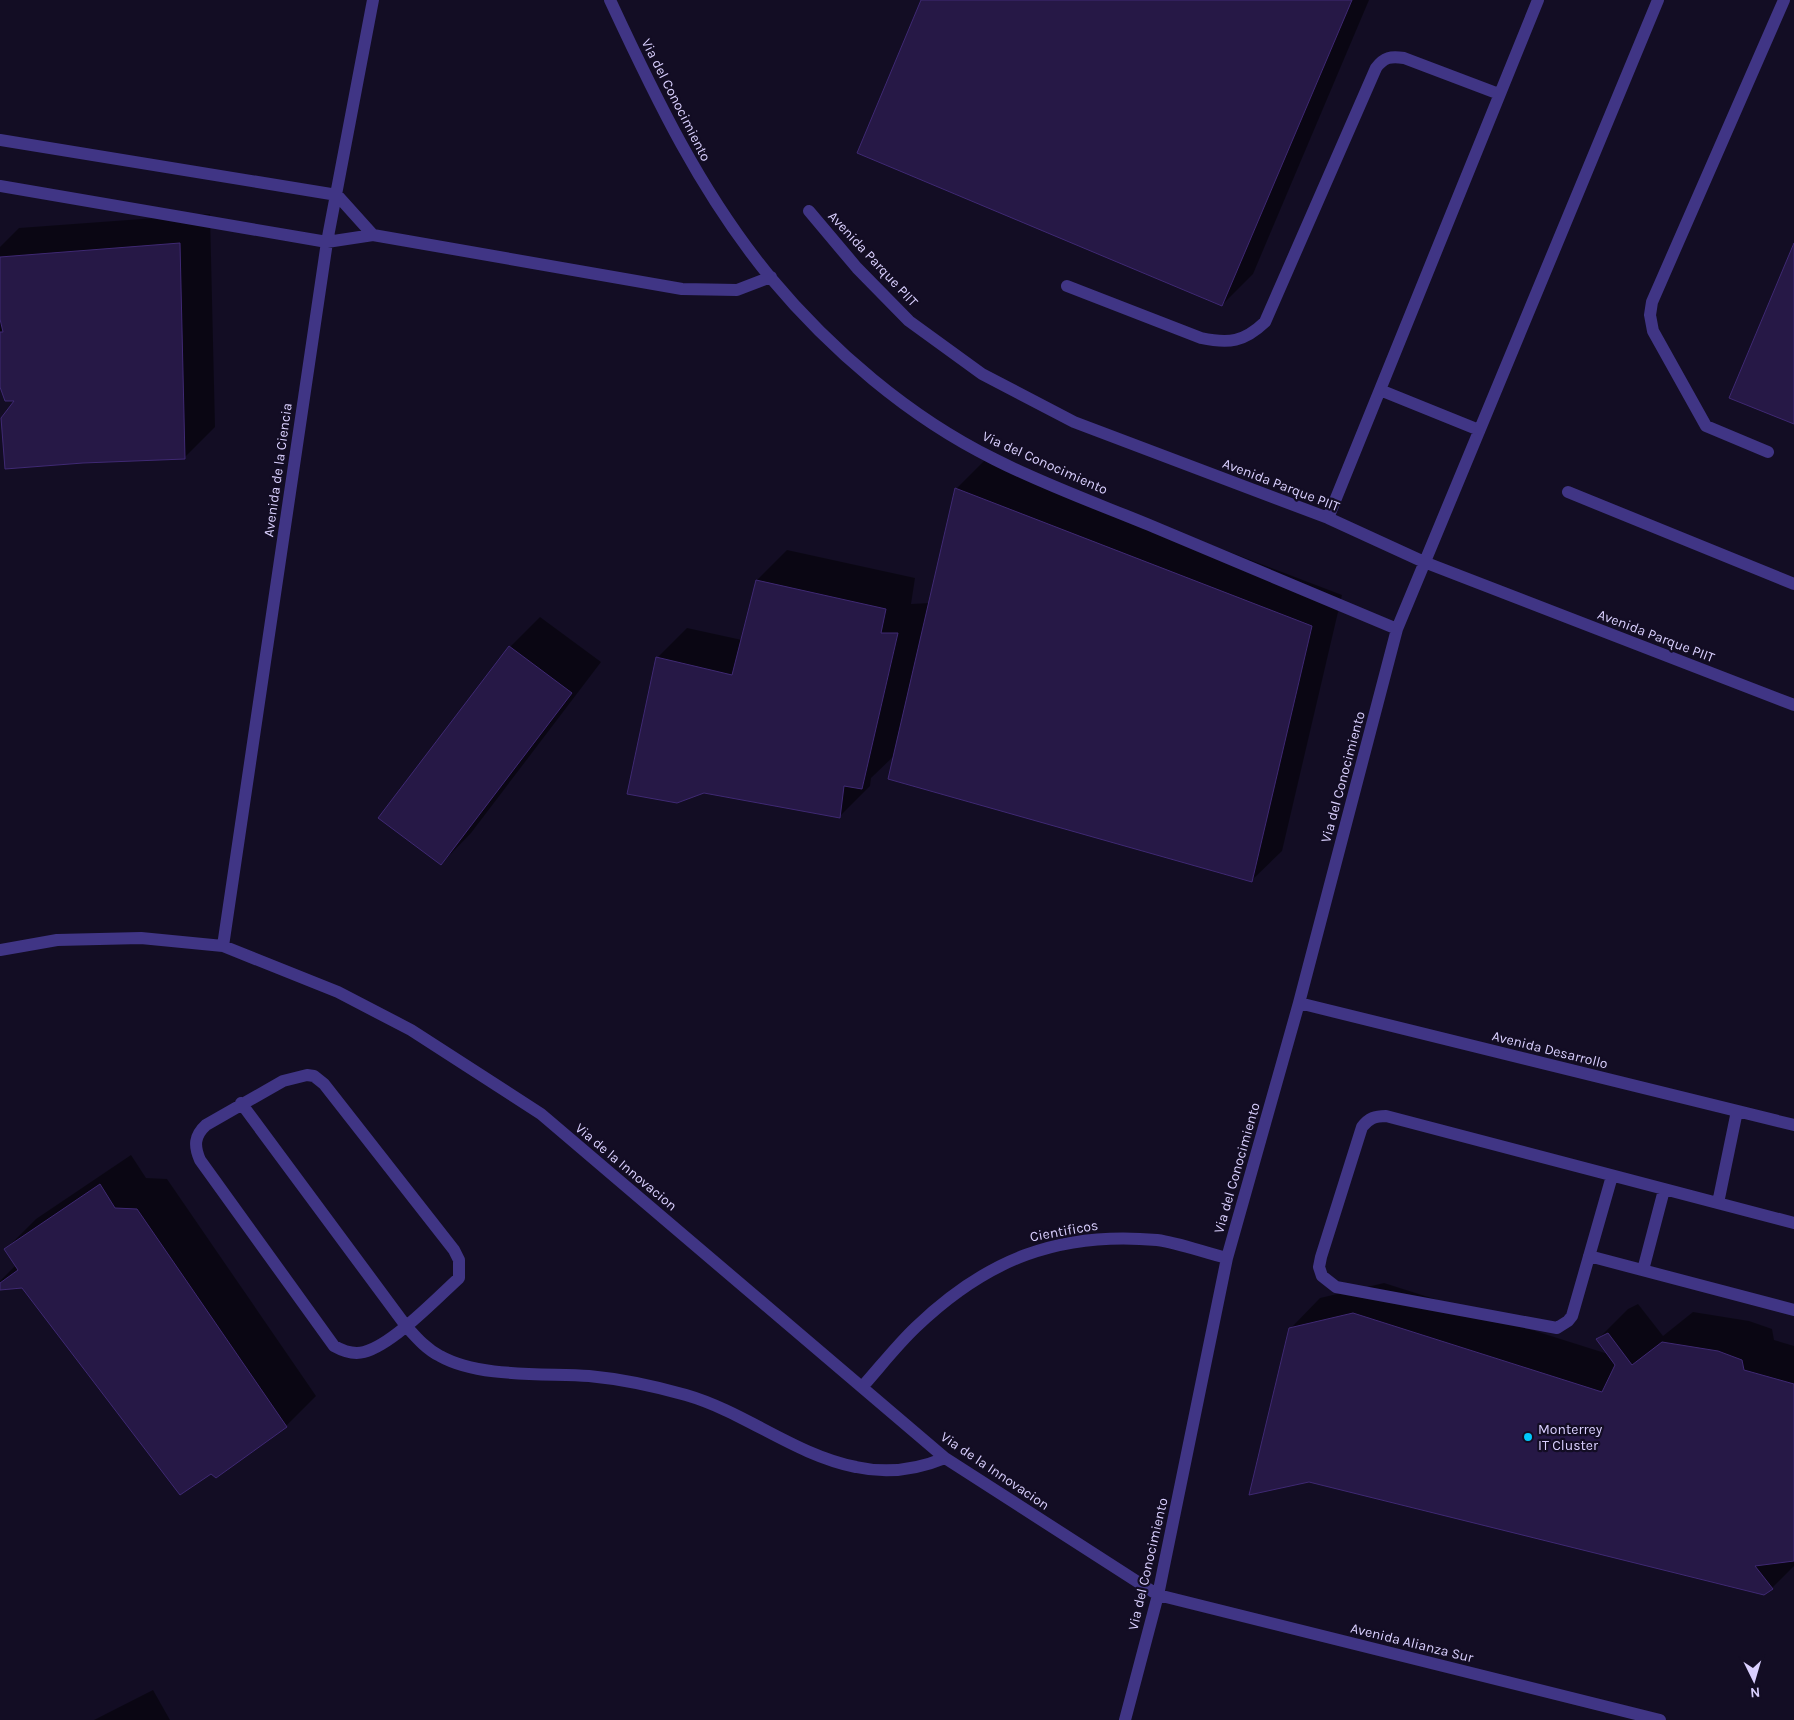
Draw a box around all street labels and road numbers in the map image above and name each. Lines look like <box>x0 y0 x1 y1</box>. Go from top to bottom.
street label: Via del Conocimiento <box>638 36 714 164</box>
street label: Avenida Parque PIIT <box>824 208 922 310</box>
street label: Avenida de la Ciencia <box>260 402 296 538</box>
street label: Via del Conocimiento <box>980 428 1110 498</box>
street label: Avenida Parque PIIT <box>1220 455 1342 515</box>
street label: Avenida Parque PIIT <box>1595 606 1717 666</box>
street label: Via del Conocimiento <box>1317 709 1369 845</box>
street label: Avenida Desarrollo <box>1490 1027 1610 1073</box>
street label: Via del Conocimiento <box>1210 1101 1264 1235</box>
street label: Via de la Innovacion <box>572 1119 680 1215</box>
street label: Cientificos <box>1029 1217 1099 1245</box>
street label: Via de la Innovacion <box>937 1428 1053 1514</box>
street label: Via del Conocimiento <box>1124 1496 1172 1632</box>
street label: Avenida Alianza Sur <box>1349 1620 1476 1667</box>

